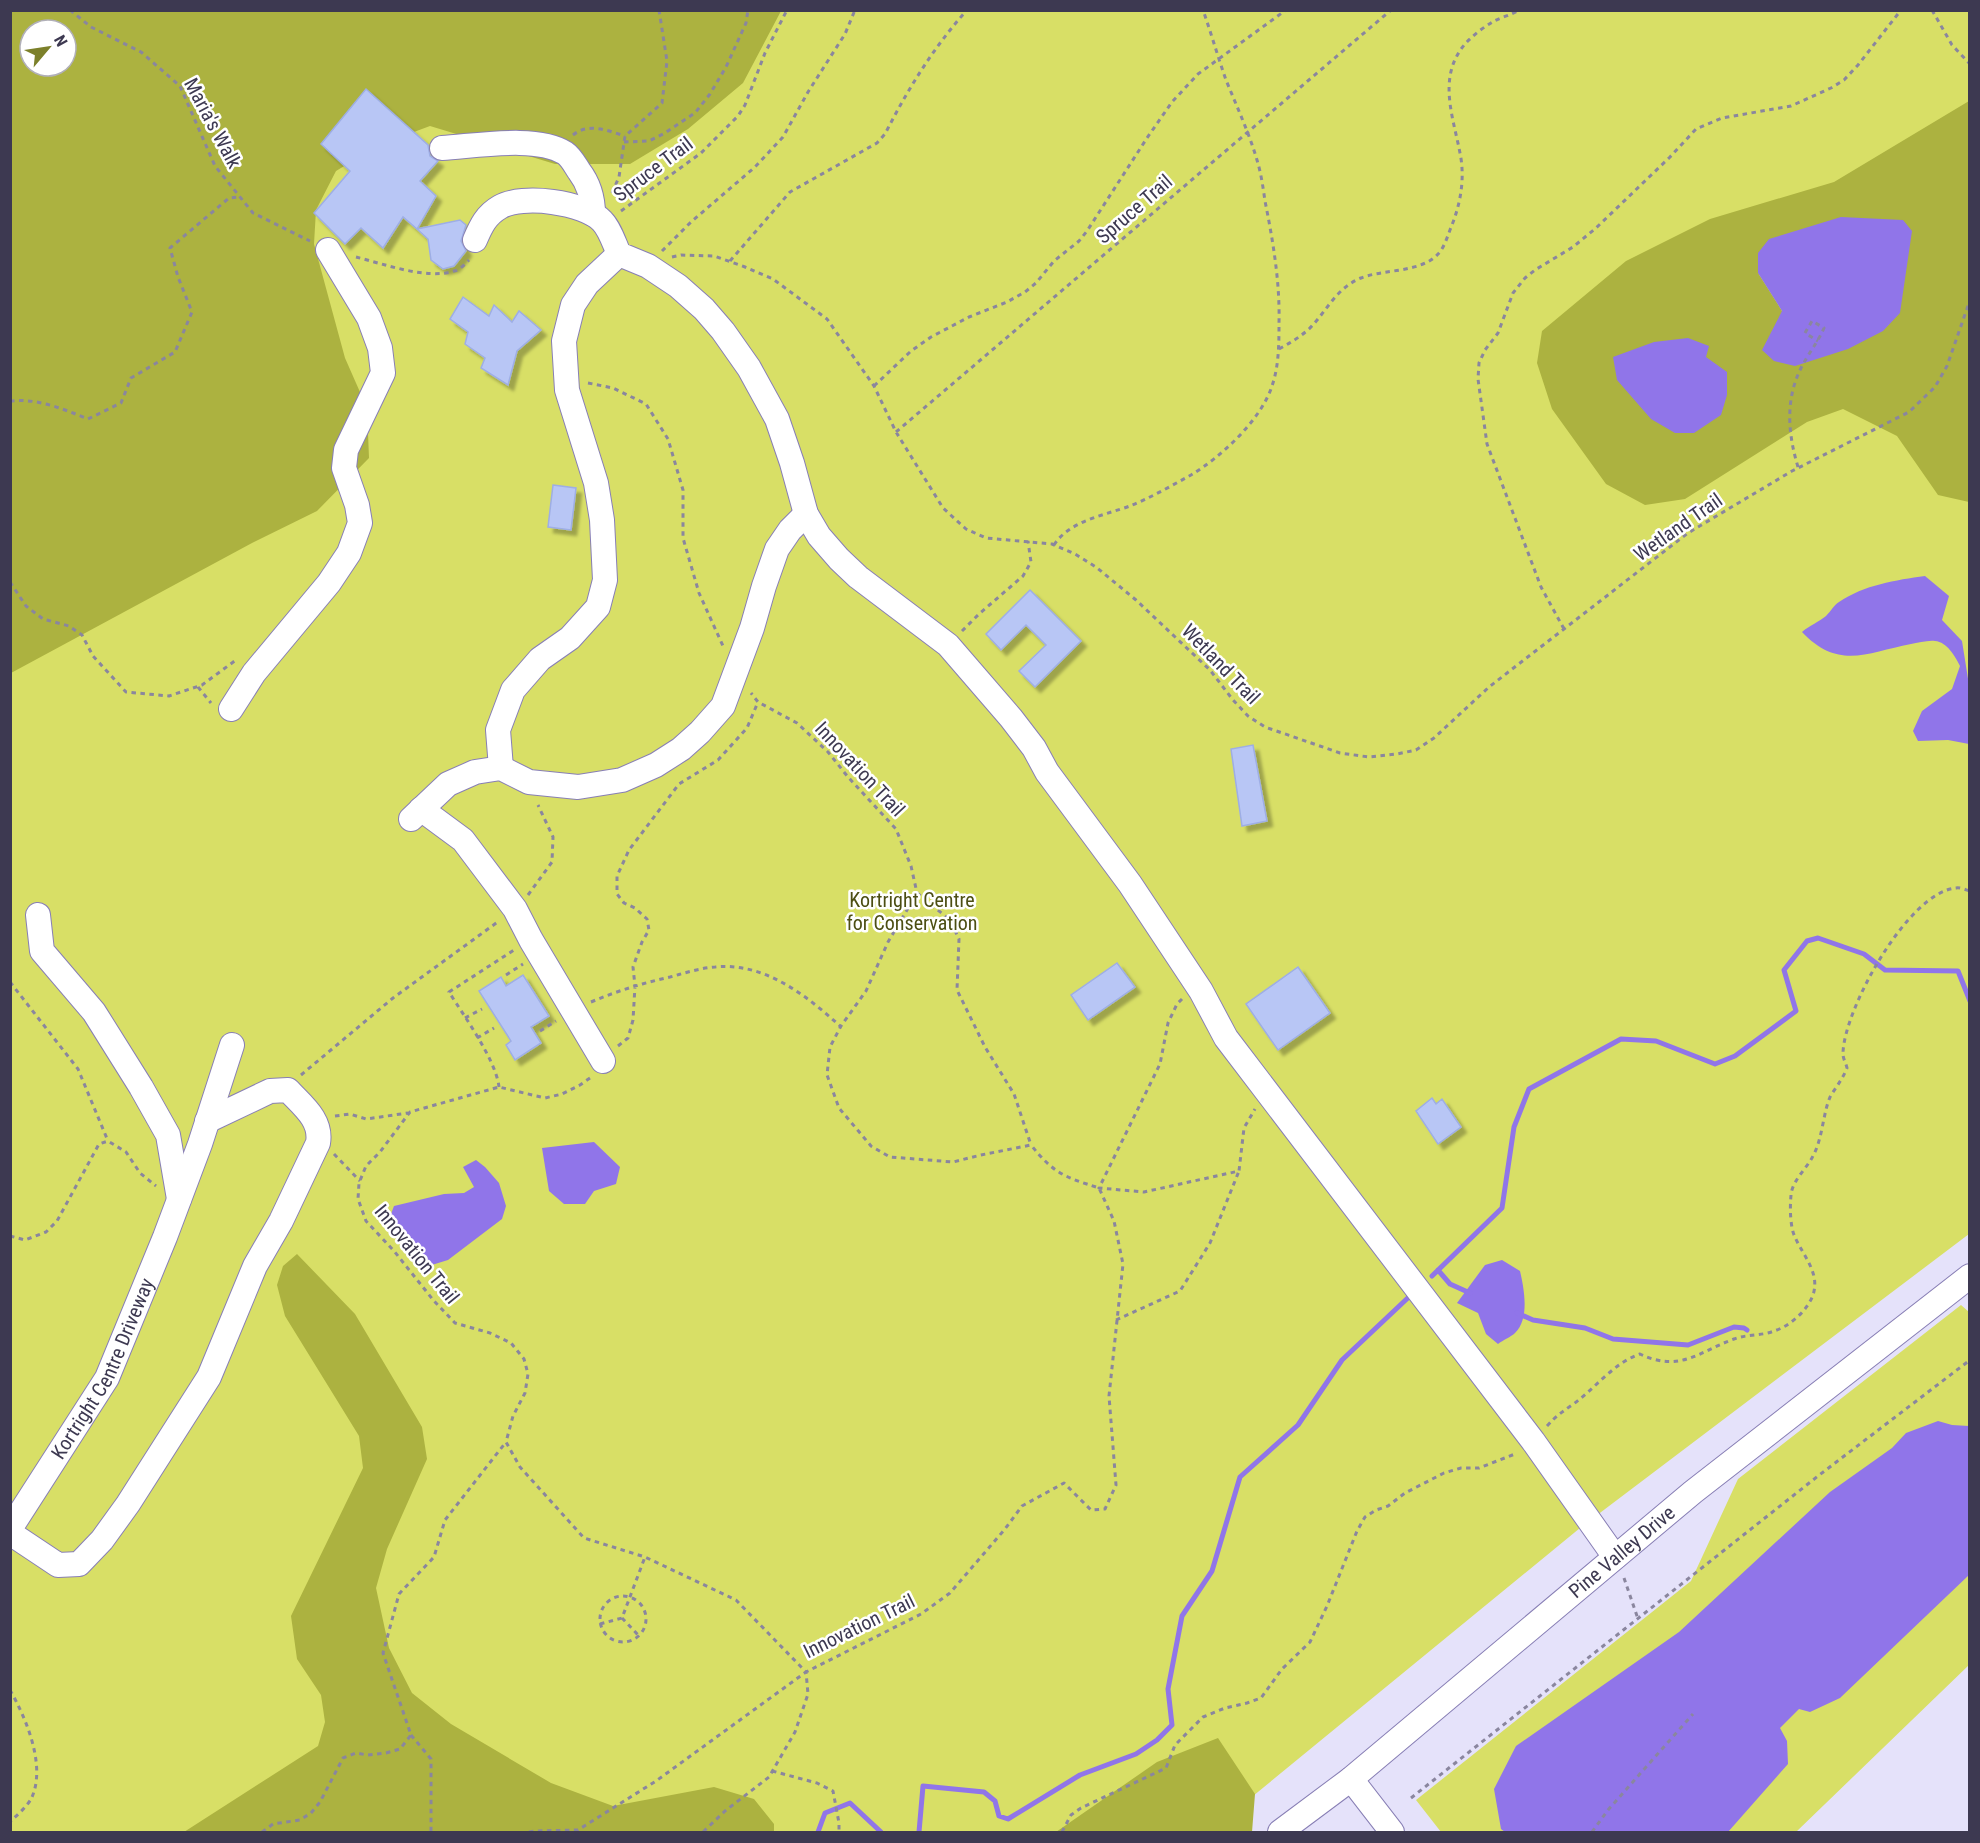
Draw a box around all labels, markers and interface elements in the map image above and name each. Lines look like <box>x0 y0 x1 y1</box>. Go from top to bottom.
north arrow <box>18 18 78 78</box>
text: N <box>50 32 71 50</box>
street label: Maria's Walk <box>179 74 247 172</box>
street label: Spruce Trail <box>609 131 697 207</box>
street label: Spruce Trail <box>1091 169 1177 249</box>
street label: Wetland Trail <box>1629 488 1727 566</box>
street label: Wetland Trail <box>1177 619 1265 709</box>
street label: Innovation Trail <box>810 717 910 821</box>
park label: Kortright Centre for Conservation <box>846 888 978 935</box>
street label: Innovation Trail <box>370 1199 464 1309</box>
street label: Kortright Centre Driveway <box>46 1275 159 1464</box>
street label: Pine Valley Drive <box>1564 1501 1680 1603</box>
street label: Innovation Trail <box>799 1589 919 1663</box>

